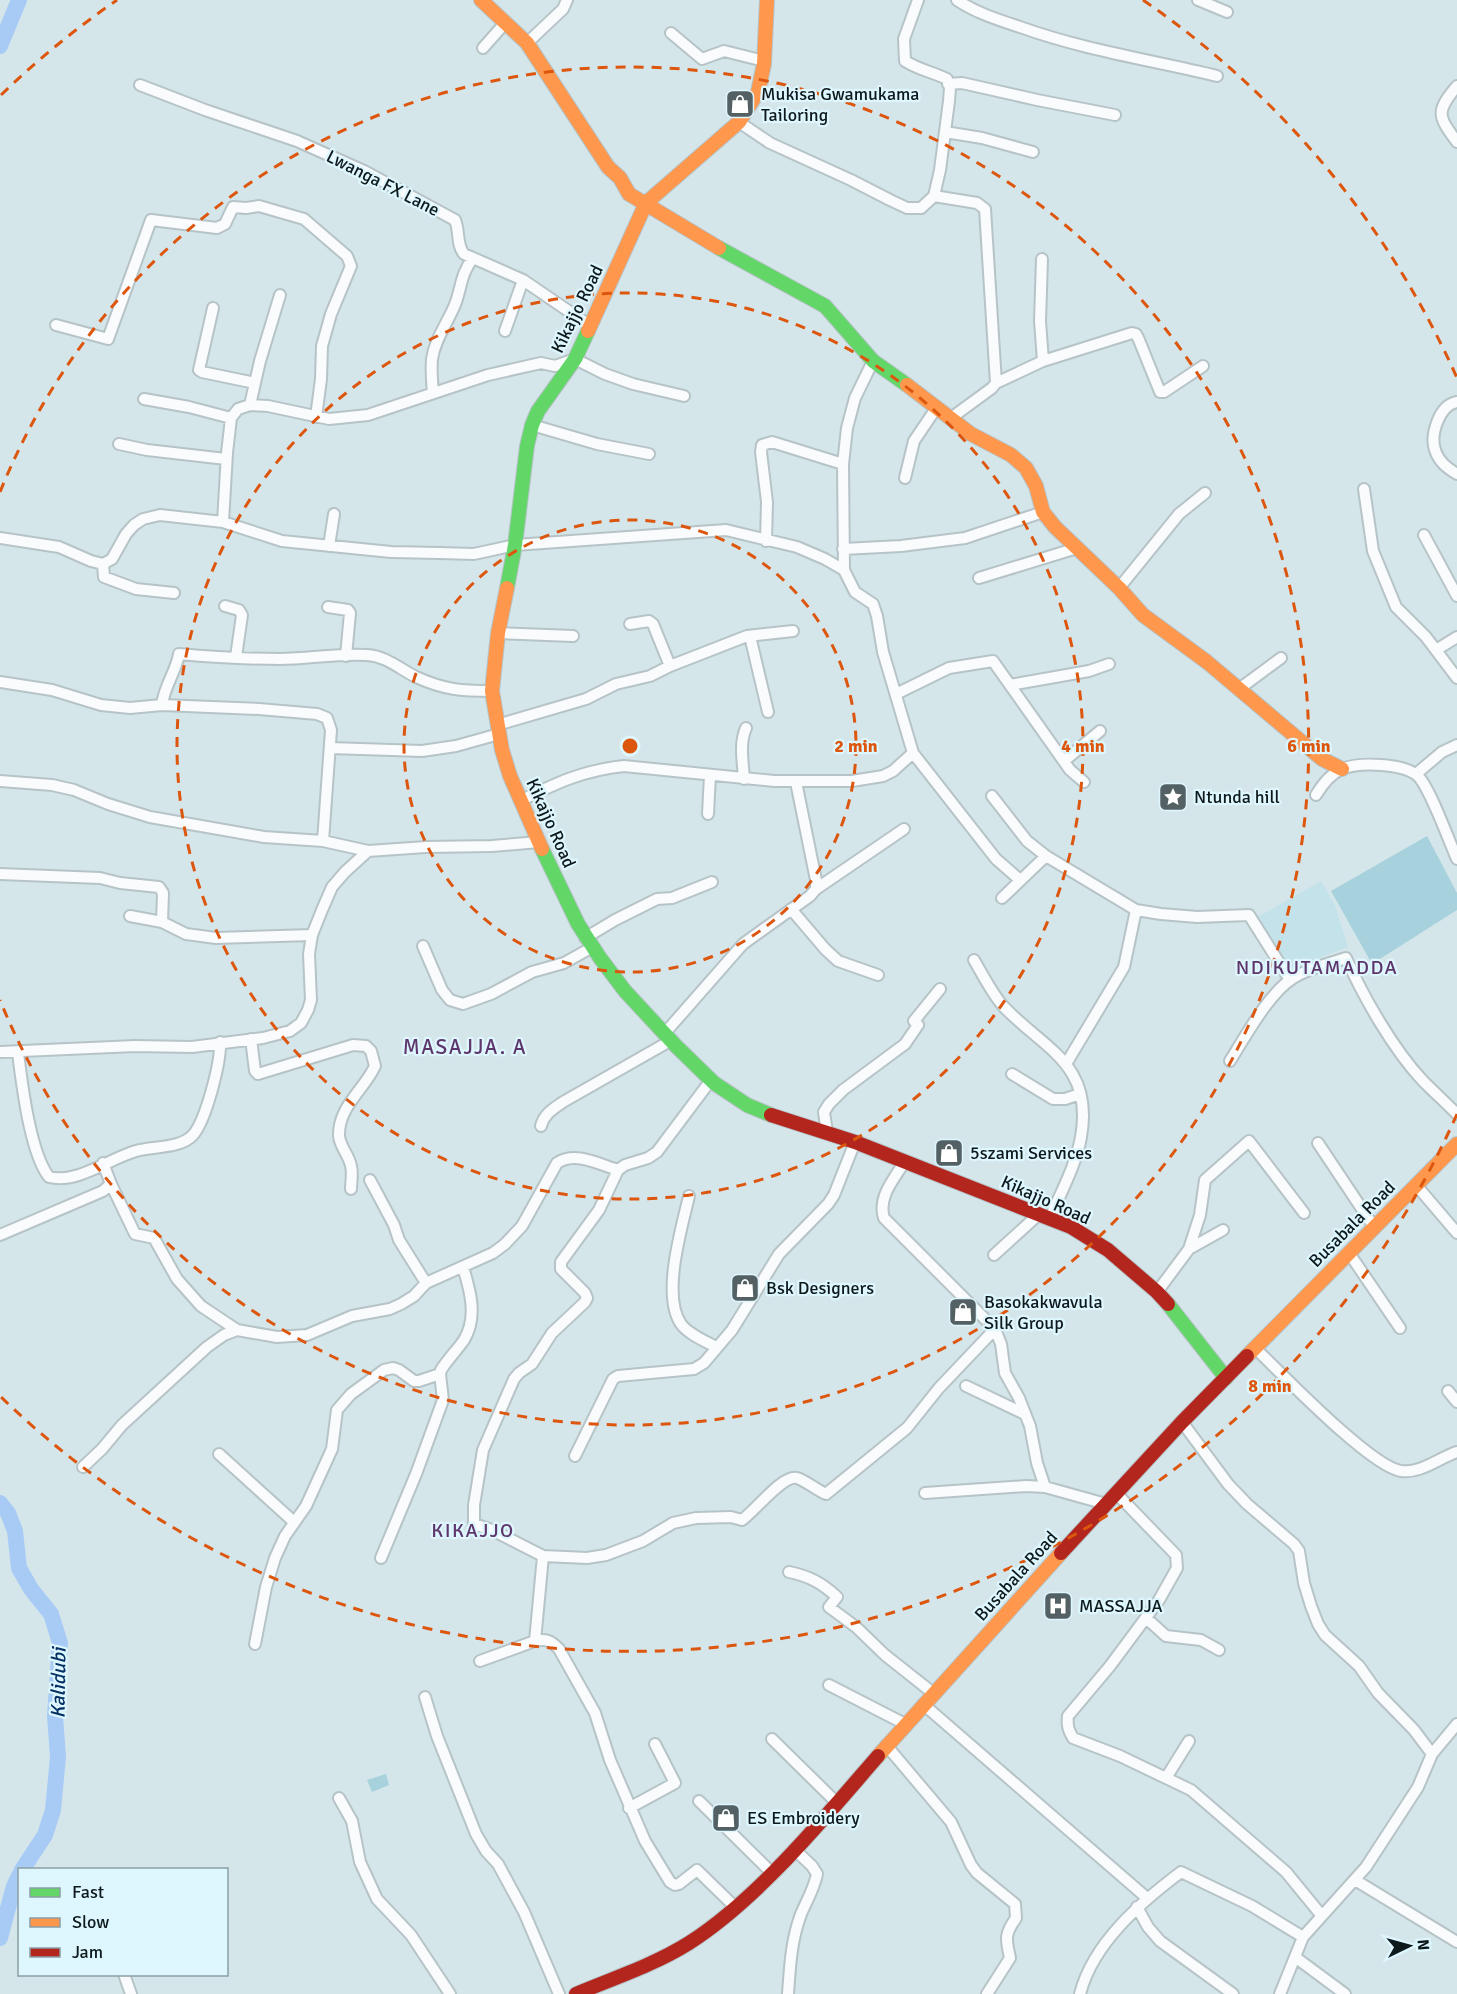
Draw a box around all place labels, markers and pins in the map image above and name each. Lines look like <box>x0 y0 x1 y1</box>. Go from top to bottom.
place label: Mukisa Gwamukama Tailoring <box>761 83 919 126</box>
shop icon: Mukisa Gwamukama Tailoring <box>724 88 756 120</box>
centre of rings <box>620 736 640 756</box>
place icon: Ntunda hill <box>1157 781 1189 813</box>
place label: Ntunda hill <box>1194 786 1280 808</box>
shop icon: 5szami Services <box>933 1137 965 1169</box>
place label: 5szami Services <box>970 1142 1092 1164</box>
shop icon: Bsk Designers <box>729 1272 761 1304</box>
place label: Bsk Designers <box>766 1277 874 1299</box>
place label: Basokakwavula Silk Group <box>984 1291 1103 1334</box>
shop icon: Basokakwavula Silk Group <box>947 1296 979 1328</box>
hospital icon: MASSAJJA <box>1042 1590 1074 1622</box>
place label: MASSAJJA <box>1079 1595 1162 1617</box>
shop icon: ES Embroidery <box>710 1802 742 1834</box>
place label: ES Embroidery <box>747 1807 860 1829</box>

